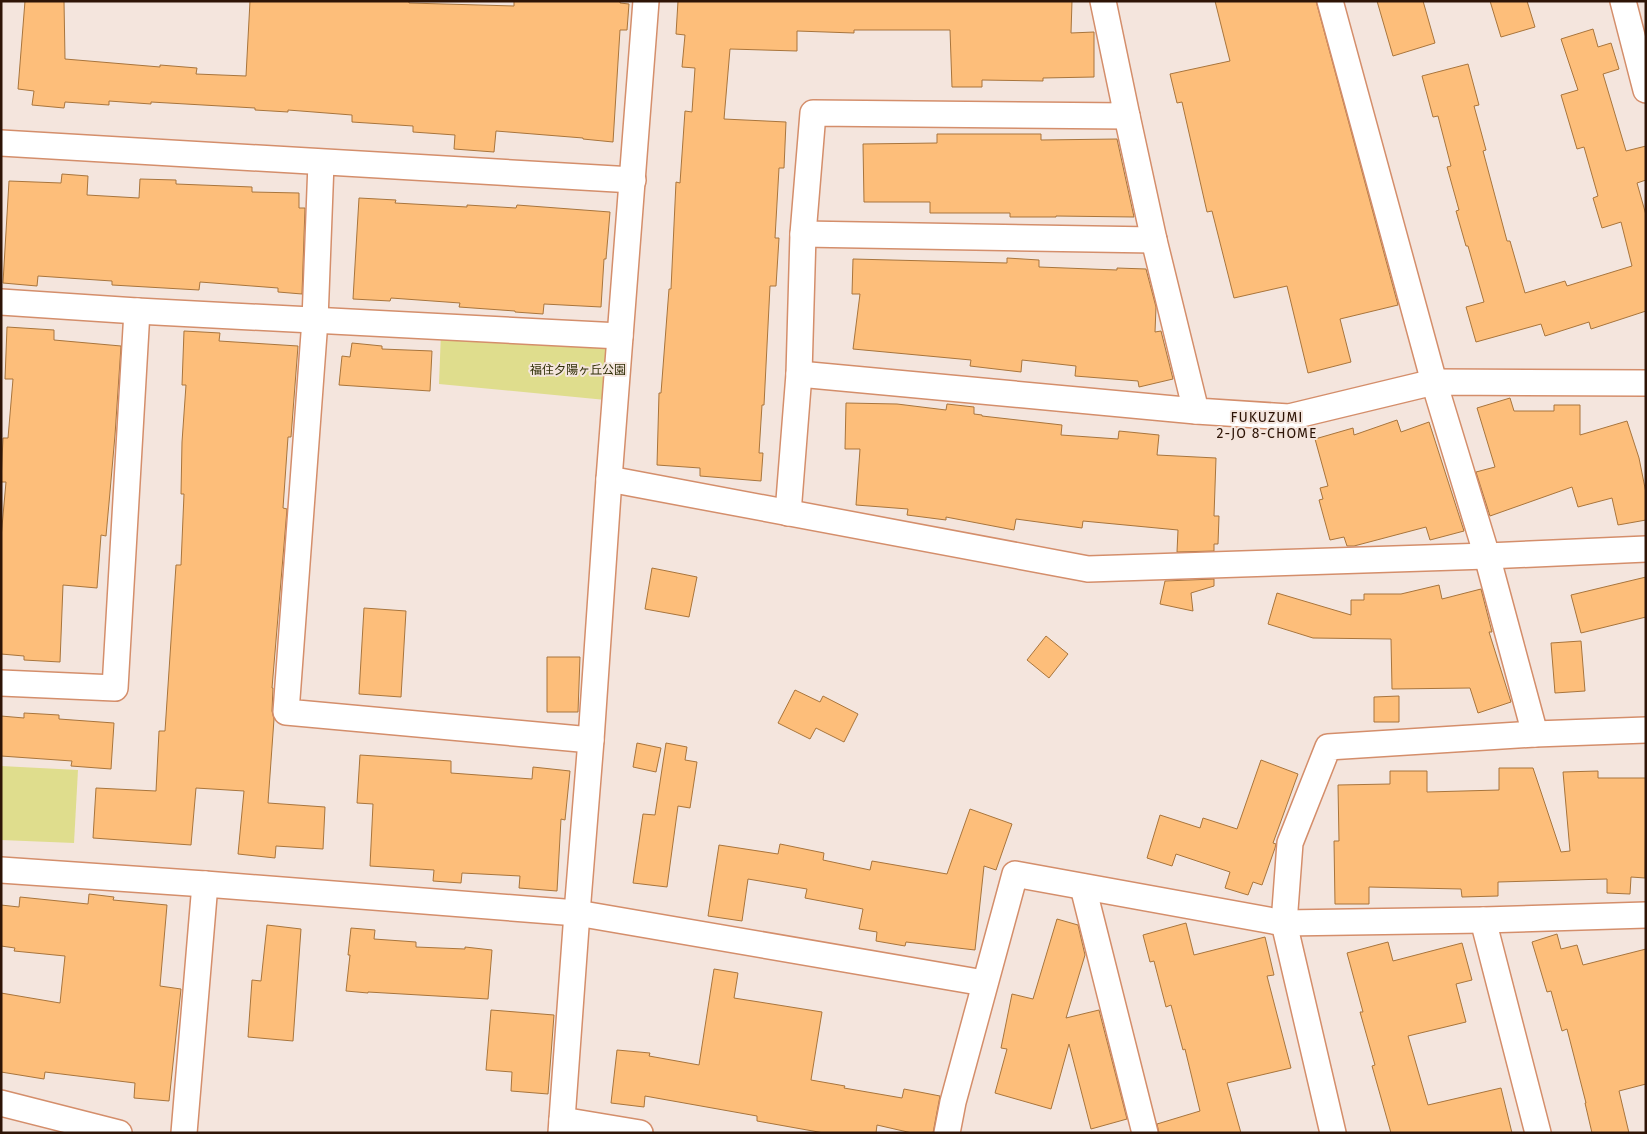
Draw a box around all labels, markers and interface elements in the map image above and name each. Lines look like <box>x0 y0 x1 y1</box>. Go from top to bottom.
park label: 福住夕陽ヶ丘公園 <box>530 363 626 377</box>
district label: FUKUZUMI 2-JO 8-CHOME <box>1217 409 1317 442</box>

